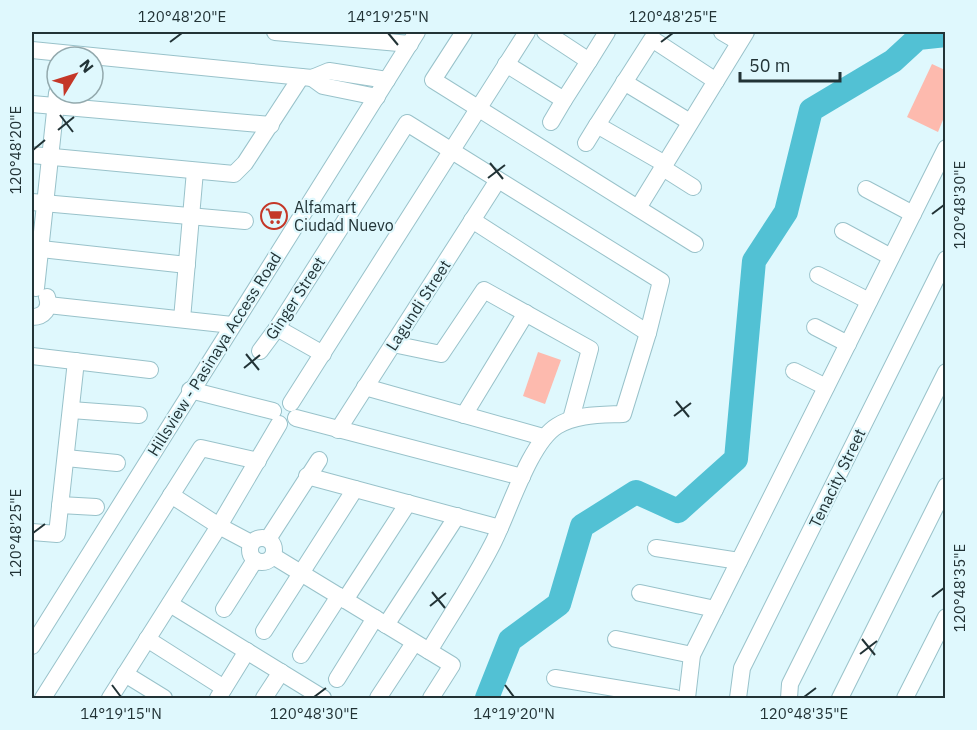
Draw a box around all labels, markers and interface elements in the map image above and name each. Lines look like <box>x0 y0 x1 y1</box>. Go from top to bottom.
text: 120°48'20"E <box>138 7 226 26</box>
text: 14°19'25"N <box>347 7 429 26</box>
text: 120°48'25"E <box>629 7 717 26</box>
north arrow <box>45 45 105 105</box>
scale bar <box>740 45 840 83</box>
text: 50 m <box>749 54 791 77</box>
text: N <box>75 55 98 76</box>
text: 120°48'20"E <box>6 106 25 194</box>
text: 120°48'30"E <box>950 161 969 249</box>
place label: Alfamart Ciudad Nuevo <box>294 197 394 235</box>
supermarket icon: Alfamart Ciudad Nuevo <box>259 201 289 231</box>
street label: Hillsview - Pasinaya Access Road <box>143 248 285 460</box>
street label: Ginger Street <box>261 253 329 343</box>
street label: Lagundi Street <box>381 256 455 354</box>
street label: Tenacity Street <box>804 425 870 531</box>
text: 120°48'25"E <box>6 489 25 577</box>
text: 120°48'35"E <box>950 544 969 632</box>
text: 14°19'15"N <box>80 704 162 723</box>
text: 120°48'30"E <box>270 704 358 723</box>
text: 14°19'20"N <box>473 704 555 723</box>
text: 120°48'35"E <box>760 704 848 723</box>

